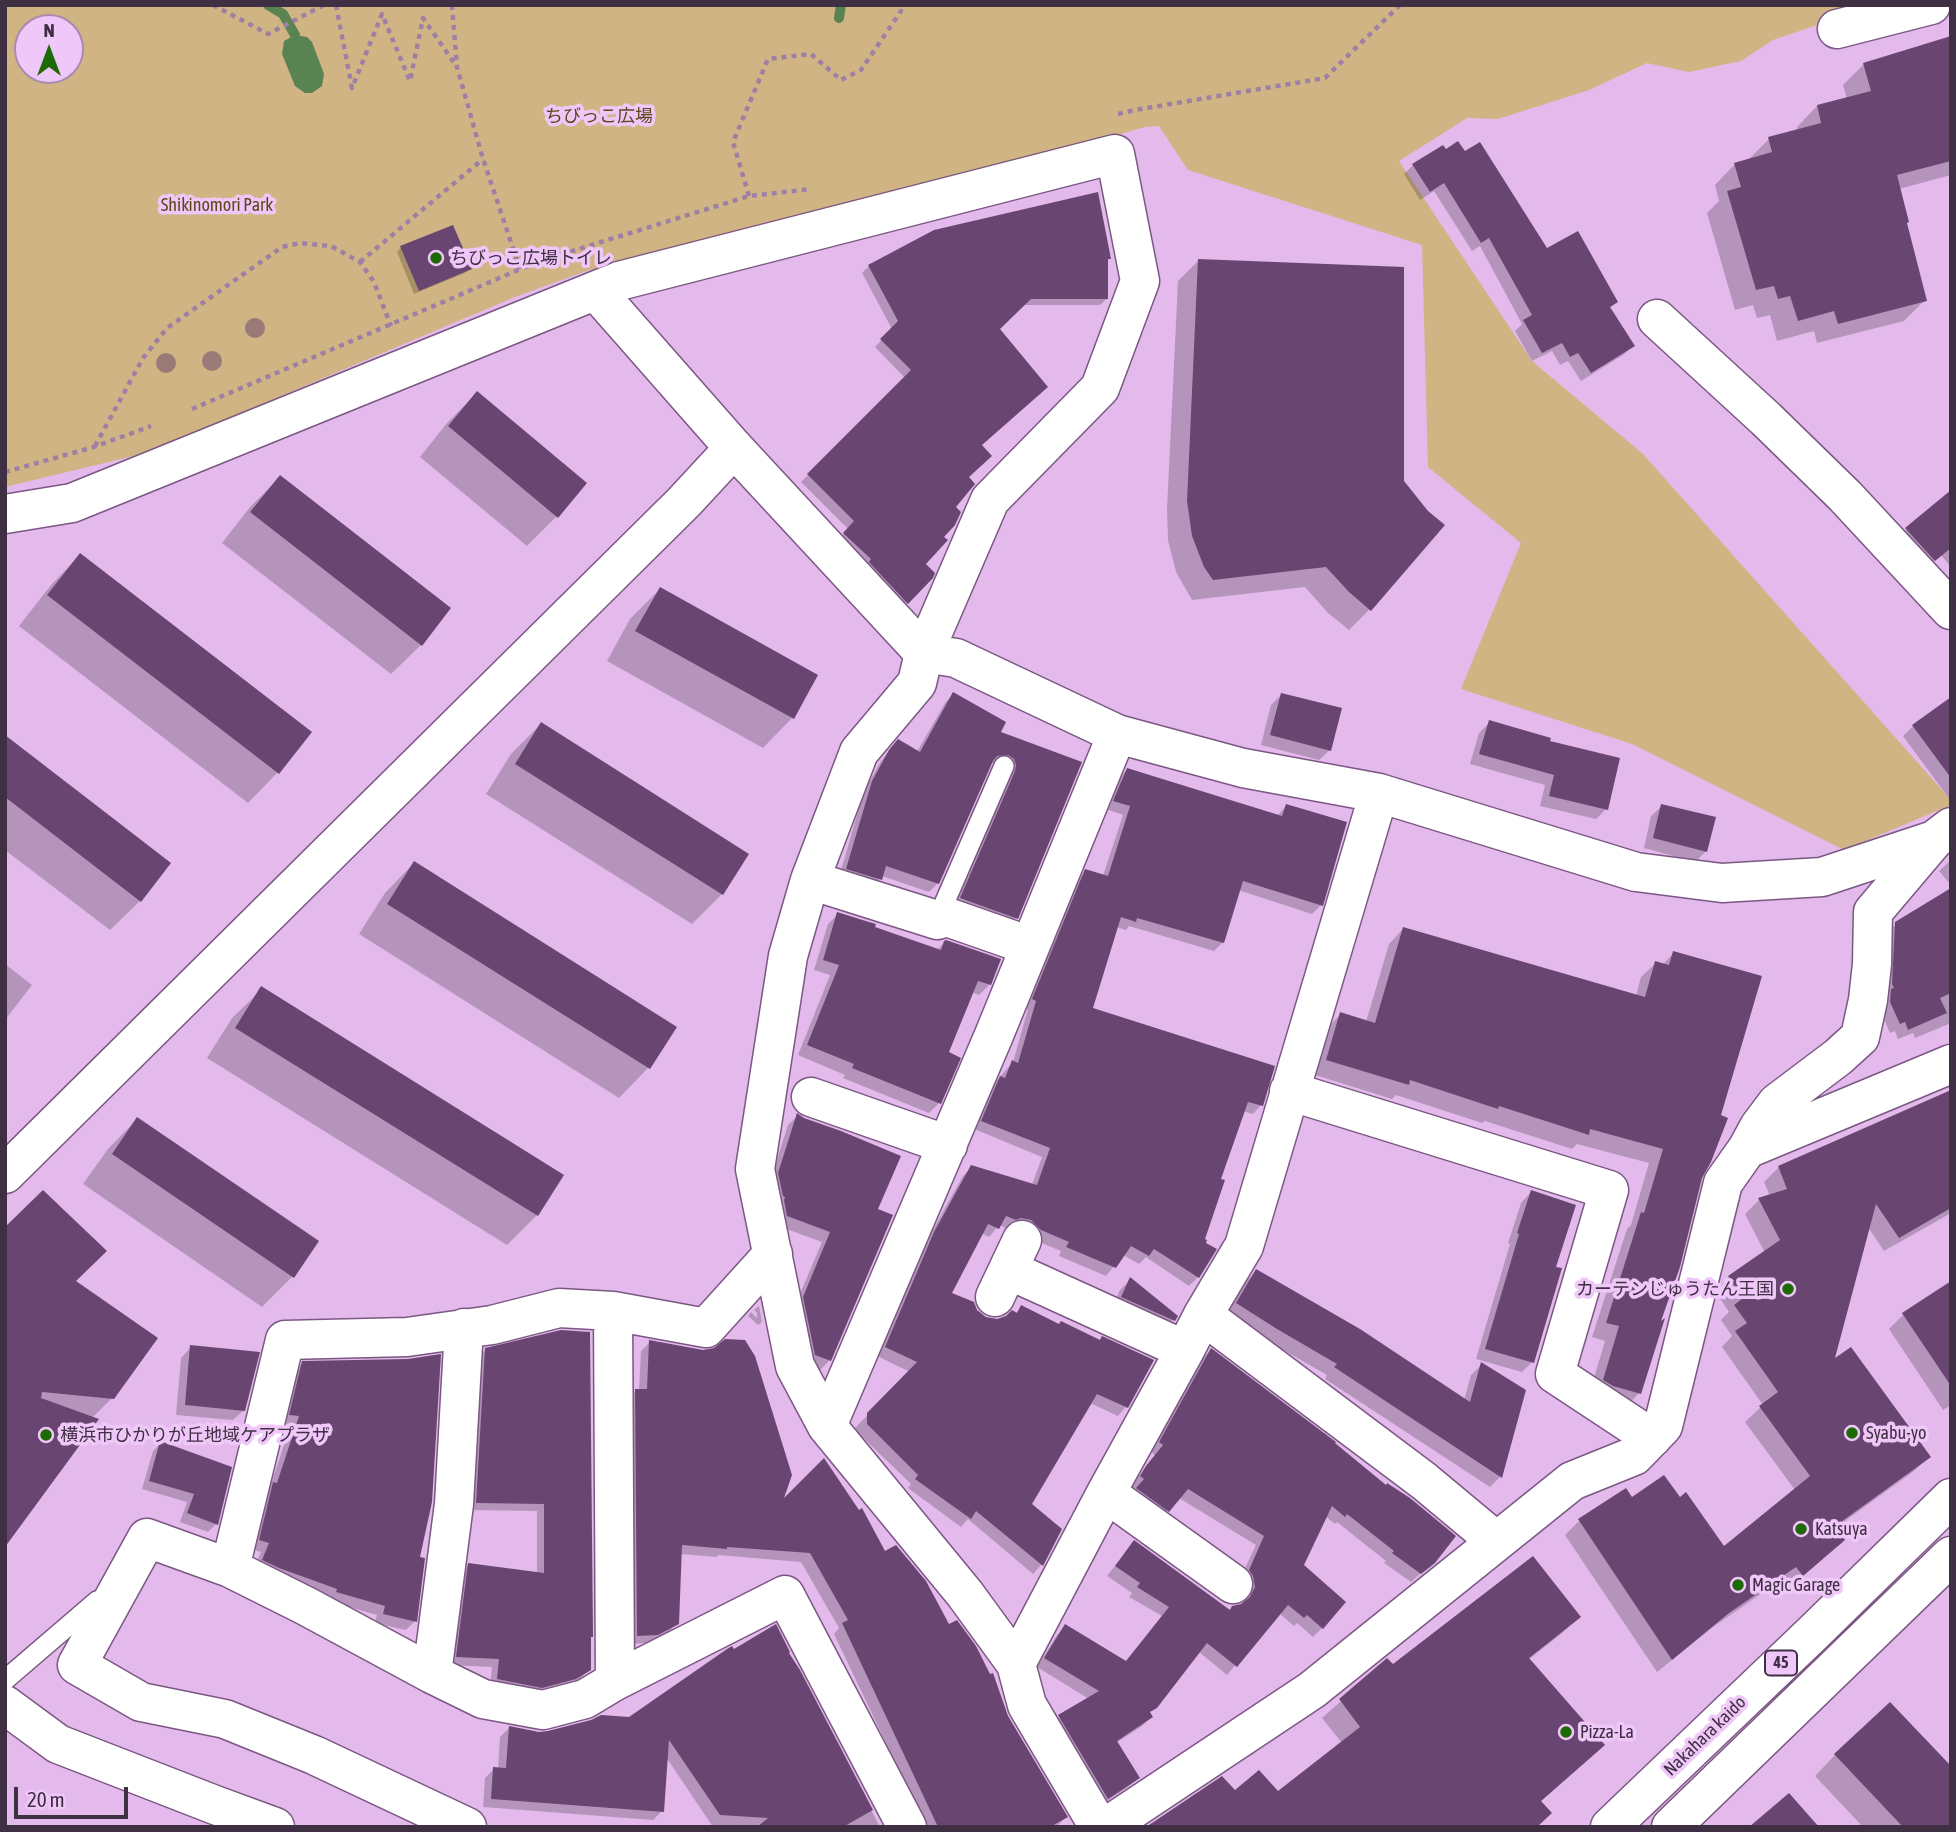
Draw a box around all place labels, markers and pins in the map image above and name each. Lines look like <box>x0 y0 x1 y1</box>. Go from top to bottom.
place label: ちびっこ広場トイレ <box>450 247 612 269</box>
marker: ちびっこ広場トイレ <box>428 250 444 266</box>
place label: カーテンじゅうたん王国 <box>1576 1278 1774 1300</box>
marker: カーテンじゅうたん王国 <box>1780 1281 1796 1297</box>
place label: Syabu-yo <box>1866 1422 1926 1444</box>
place label: 横浜市ひかりが丘地域ケアプラザ <box>60 1424 330 1446</box>
marker: Syabu-yo <box>1844 1425 1860 1441</box>
marker: 横浜市ひかりが丘地域ケアプラザ <box>38 1427 54 1443</box>
place label: Katsuya <box>1815 1518 1868 1540</box>
marker: Katsuya <box>1793 1521 1809 1537</box>
place label: Magic Garage <box>1752 1574 1840 1596</box>
marker: Magic Garage <box>1730 1577 1746 1593</box>
place label: Pizza-La <box>1580 1721 1634 1743</box>
marker: Pizza-La <box>1558 1724 1574 1740</box>

